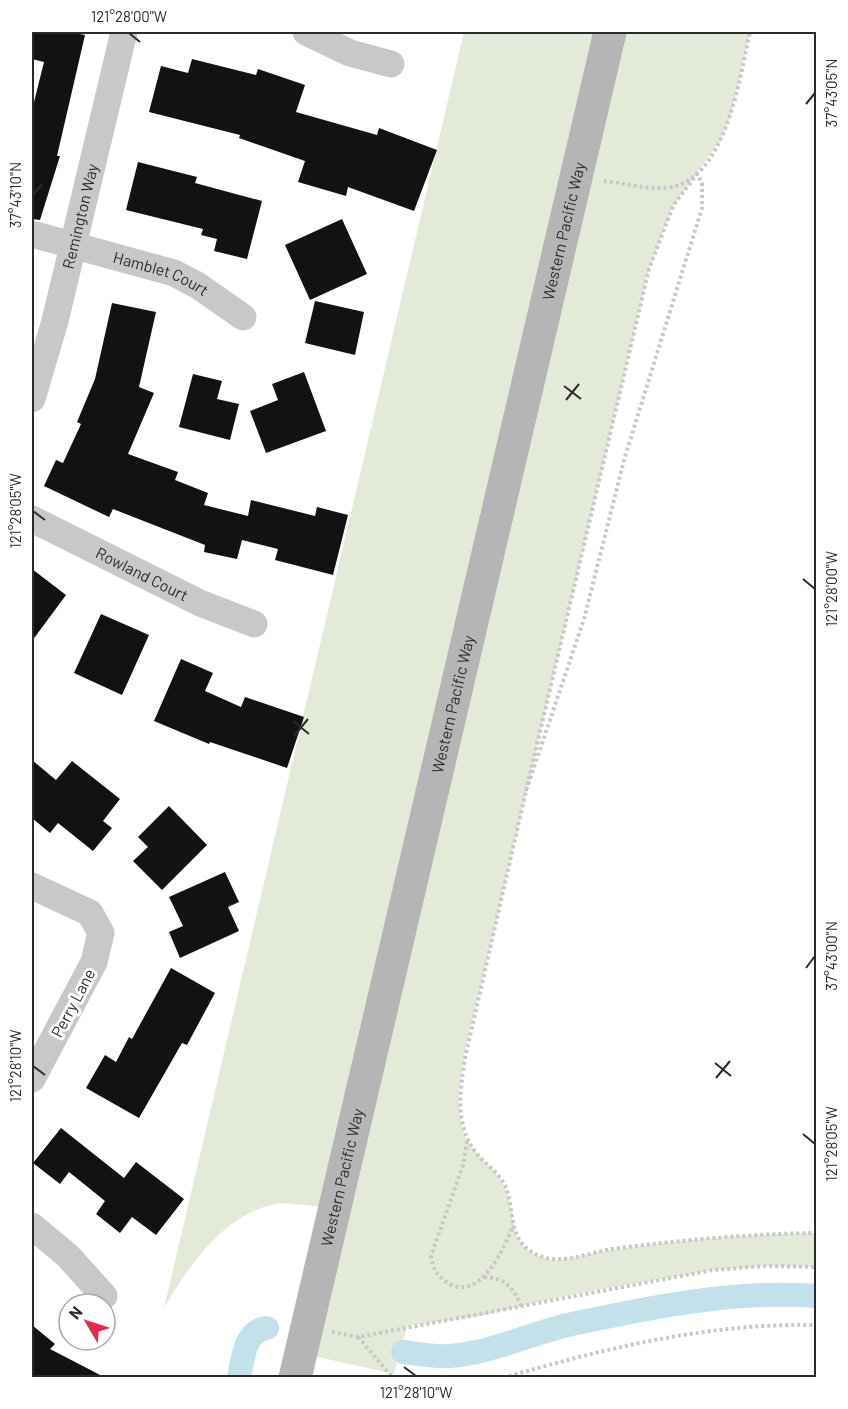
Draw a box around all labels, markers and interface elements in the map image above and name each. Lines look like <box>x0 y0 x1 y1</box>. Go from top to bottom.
text: 121°28'00"W <box>91 7 167 25</box>
text: 37°43'05"N <box>822 59 840 127</box>
street label: Western Pacific Way <box>538 159 588 302</box>
street label: Remington Way <box>58 161 101 271</box>
text: 37°43'10"N <box>6 162 24 228</box>
street label: Hamblet Court <box>111 247 213 299</box>
text: 121°28'05"W <box>6 473 24 549</box>
street label: Rowland Court <box>93 542 192 605</box>
text: 121°28'00"W <box>822 551 840 627</box>
street label: Western Pacific Way <box>427 633 478 775</box>
text: 37°43'00"N <box>822 921 840 991</box>
street label: Perry Lane <box>47 965 98 1040</box>
text: 121°28'10"W <box>6 1030 24 1102</box>
street label: Western Pacific Way <box>316 1106 367 1248</box>
text: 121°28'05"W <box>822 1106 840 1182</box>
north arrow <box>57 1292 117 1352</box>
text: N <box>64 1302 86 1322</box>
text: 121°28'10"W <box>380 1383 452 1401</box>

